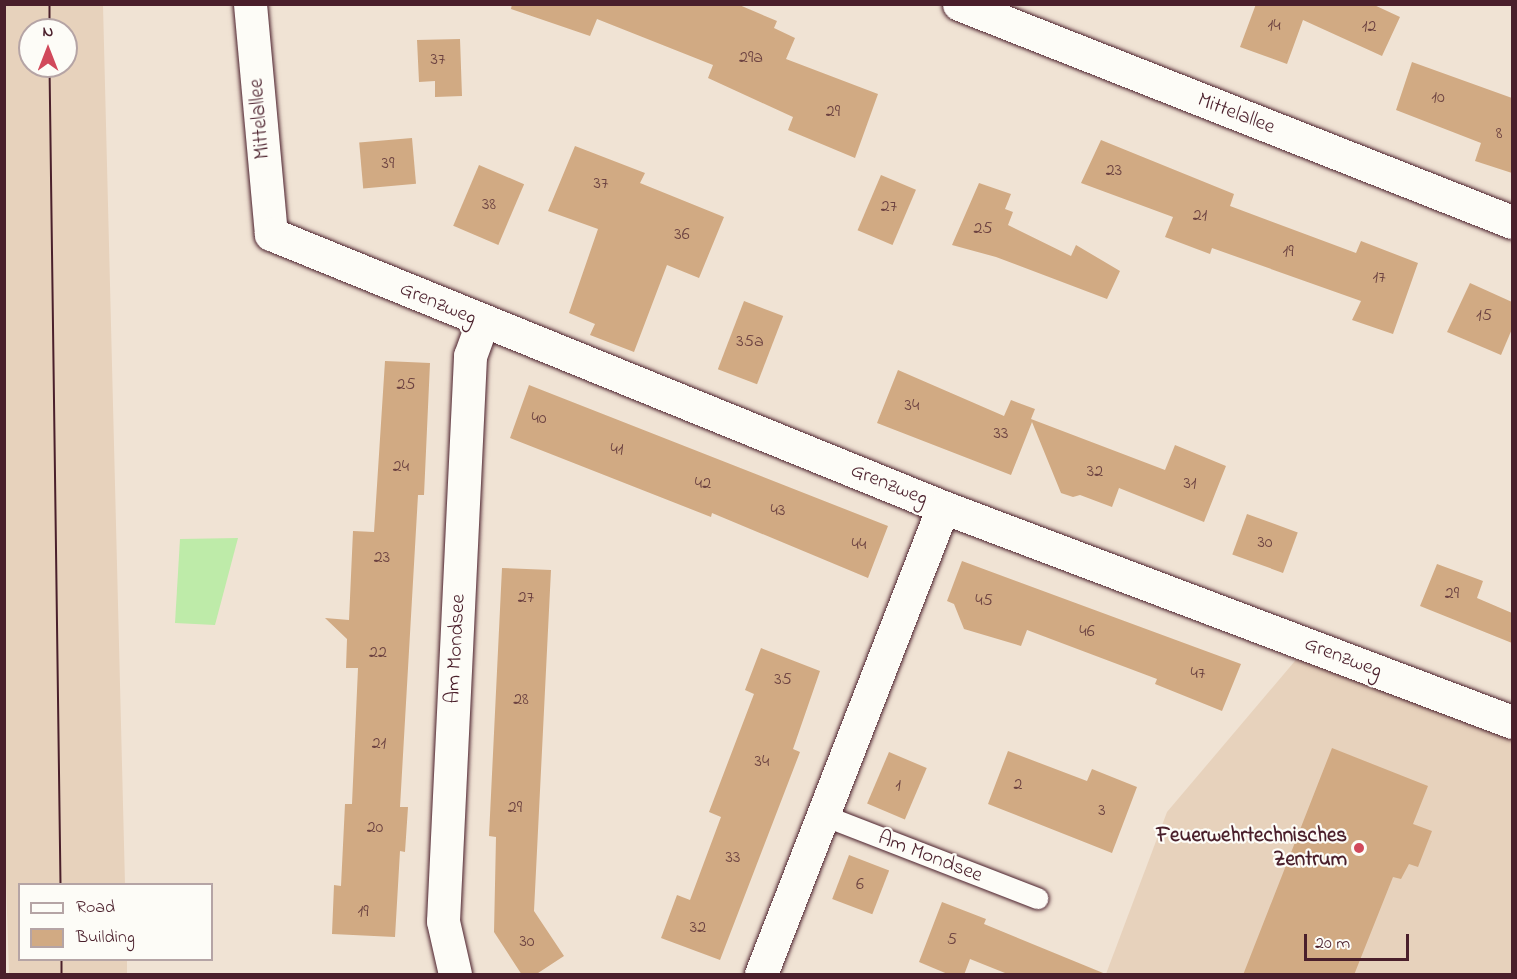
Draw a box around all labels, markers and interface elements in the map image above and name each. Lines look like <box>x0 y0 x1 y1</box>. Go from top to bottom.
house number: 14 <box>1267 15 1281 37</box>
house number: 12 <box>1362 16 1376 38</box>
north arrow <box>18 18 78 78</box>
text: N <box>43 20 53 44</box>
house number: 29a <box>739 47 763 69</box>
house number: 37 <box>431 49 445 71</box>
street label: Mittelallee <box>244 78 276 160</box>
house number: 10 <box>1431 87 1445 109</box>
street label: Mittelallee <box>1194 88 1278 140</box>
house number: 29 <box>826 101 840 123</box>
house number: 8 <box>1496 123 1502 145</box>
house number: 39 <box>382 153 394 175</box>
house number: 23 <box>1106 160 1122 182</box>
house number: 37 <box>594 173 608 195</box>
house number: 38 <box>482 194 496 216</box>
house number: 27 <box>881 196 897 218</box>
house number: 21 <box>1193 205 1207 227</box>
house number: 25 <box>973 218 993 240</box>
house number: 36 <box>674 224 690 246</box>
house number: 19 <box>1282 241 1294 263</box>
house number: 17 <box>1372 267 1386 289</box>
street label: Grenzweg <box>396 277 480 331</box>
house number: 15 <box>1476 305 1492 327</box>
house number: 35a <box>736 331 764 353</box>
house number: 25 <box>396 374 416 396</box>
house number: 34 <box>905 395 919 417</box>
house number: 40 <box>531 408 547 430</box>
house number: 33 <box>994 423 1008 445</box>
house number: 41 <box>610 439 624 461</box>
house number: 24 <box>393 456 409 478</box>
street label: Grenzweg <box>847 458 931 512</box>
house number: 32 <box>1087 461 1103 483</box>
house number: 42 <box>695 473 711 495</box>
house number: 31 <box>1183 473 1197 495</box>
house number: 43 <box>771 500 785 522</box>
house number: 30 <box>1257 532 1273 554</box>
house number: 44 <box>852 534 866 556</box>
house number: 23 <box>374 547 390 569</box>
house number: 29 <box>1445 583 1459 605</box>
house number: 27 <box>518 587 534 609</box>
house number: 45 <box>975 590 993 612</box>
street label: Am Mondsee <box>441 594 471 704</box>
house number: 46 <box>1079 621 1095 643</box>
street label: Grenzweg <box>1301 632 1385 684</box>
house number: 22 <box>369 642 387 664</box>
house number: 47 <box>1191 663 1205 685</box>
house number: 35 <box>774 669 792 691</box>
house number: 28 <box>513 689 529 711</box>
house number: 21 <box>372 733 386 755</box>
house number: 34 <box>755 751 769 773</box>
house number: 2 <box>1014 774 1022 796</box>
house number: 1 <box>895 775 901 797</box>
house number: 29 <box>508 797 522 819</box>
house number: 3 <box>1098 800 1106 822</box>
house number: 20 <box>367 817 383 839</box>
place label: Feuerwehrtechnisches Zentrum <box>1156 823 1347 873</box>
street label: Am Mondsee <box>874 826 986 888</box>
marker: Feuerwehrtechnisches Zentrum <box>1352 841 1366 855</box>
house number: 33 <box>726 847 740 869</box>
house number: 6 <box>856 874 864 896</box>
legend <box>18 883 213 961</box>
text: Road <box>76 895 115 921</box>
house number: 19 <box>357 901 369 923</box>
house number: 32 <box>690 917 706 939</box>
scale bar <box>1307 922 1412 960</box>
text: Building <box>76 925 135 951</box>
house number: 5 <box>947 929 957 951</box>
house number: 30 <box>519 931 535 953</box>
text: 20 m <box>1315 931 1350 957</box>

